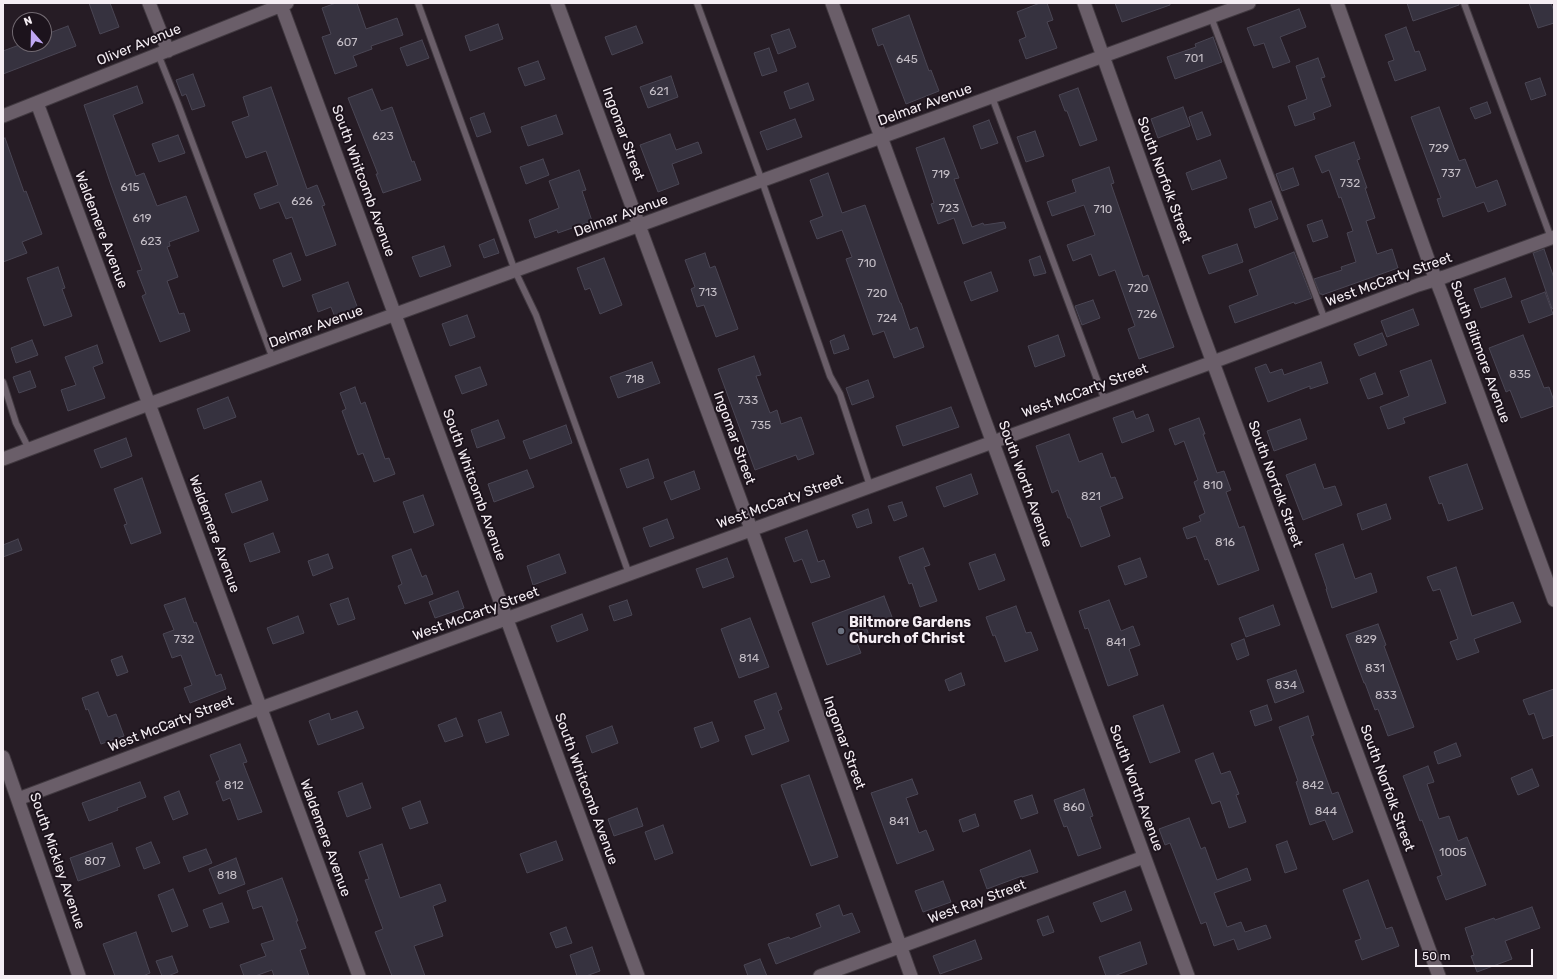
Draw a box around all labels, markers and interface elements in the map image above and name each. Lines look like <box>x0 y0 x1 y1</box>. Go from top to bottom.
north arrow <box>12 12 52 52</box>
text: N <box>22 14 34 29</box>
street label: Oliver Avenue <box>94 20 184 70</box>
house number: 607 <box>336 36 358 50</box>
house number: 701 <box>1185 52 1203 66</box>
house number: 645 <box>896 53 918 67</box>
street label: Delmar Avenue <box>876 80 974 130</box>
street label: Ingomar Street <box>598 85 648 183</box>
house number: 621 <box>649 85 669 99</box>
street label: South Whitcomb Avenue <box>328 103 398 259</box>
street label: South Norfolk Street <box>1133 114 1195 246</box>
house number: 623 <box>372 130 394 144</box>
house number: 729 <box>1429 142 1449 156</box>
house number: 737 <box>1441 167 1461 181</box>
house number: 719 <box>932 168 950 182</box>
street label: Waldemere Avenue <box>71 169 131 291</box>
house number: 732 <box>1340 177 1360 191</box>
house number: 615 <box>120 181 140 195</box>
street label: Delmar Avenue <box>572 191 670 241</box>
house number: 626 <box>291 195 313 209</box>
house number: 723 <box>939 202 959 216</box>
house number: 710 <box>1094 203 1112 217</box>
house number: 619 <box>132 212 152 226</box>
house number: 623 <box>140 235 162 249</box>
street label: West McCarty Street <box>1324 249 1454 311</box>
house number: 710 <box>858 257 876 271</box>
street label: South Biltmore Avenue <box>1446 279 1514 425</box>
house number: 720 <box>1128 282 1148 296</box>
house number: 713 <box>699 286 717 300</box>
house number: 720 <box>867 287 887 301</box>
street label: Delmar Avenue <box>267 302 365 352</box>
house number: 726 <box>1137 308 1157 322</box>
house number: 724 <box>877 312 897 326</box>
street label: West McCarty Street <box>1020 360 1150 422</box>
house number: 835 <box>1509 368 1531 382</box>
house number: 718 <box>626 373 644 387</box>
street label: Ingomar Street <box>709 389 759 487</box>
house number: 733 <box>738 394 758 408</box>
street label: South Whitcomb Avenue <box>439 407 509 563</box>
street label: South Worth Avenue <box>994 418 1056 550</box>
street label: South Norfolk Street <box>1244 418 1306 550</box>
house number: 735 <box>751 419 771 433</box>
street label: West McCarty Street <box>715 471 845 533</box>
street label: Waldemere Avenue <box>185 473 243 595</box>
house number: 810 <box>1203 479 1223 493</box>
house number: 821 <box>1081 490 1101 504</box>
house number: 816 <box>1215 536 1235 550</box>
street label: West McCarty Street <box>411 583 541 645</box>
place label: Biltmore Gardens Church of Christ <box>849 615 971 648</box>
marker: Biltmore Gardens Church of Christ <box>836 626 846 636</box>
house number: 732 <box>174 633 194 647</box>
house number: 829 <box>1355 633 1377 647</box>
house number: 841 <box>1106 636 1126 650</box>
house number: 814 <box>739 652 759 666</box>
house number: 831 <box>1365 662 1385 676</box>
house number: 834 <box>1275 679 1297 693</box>
house number: 833 <box>1375 689 1397 703</box>
street label: West McCarty Street <box>106 692 236 756</box>
street label: Ingomar Street <box>819 694 869 792</box>
street label: South Whitcomb Avenue <box>551 711 621 867</box>
street label: South Worth Avenue <box>1105 722 1167 854</box>
street label: South Norfolk Street <box>1356 722 1418 854</box>
street label: Waldemere Avenue <box>296 777 354 899</box>
house number: 812 <box>224 779 244 793</box>
house number: 842 <box>1302 779 1324 793</box>
street label: South Mickley Avenue <box>26 791 88 931</box>
house number: 860 <box>1063 801 1085 815</box>
house number: 844 <box>1315 805 1337 819</box>
house number: 841 <box>889 815 909 829</box>
house number: 1005 <box>1439 846 1467 860</box>
house number: 807 <box>84 855 106 869</box>
house number: 818 <box>217 869 237 883</box>
street label: West Ray Street <box>926 876 1028 928</box>
scale bar <box>1417 941 1535 967</box>
text: 50 m <box>1422 949 1450 963</box>

